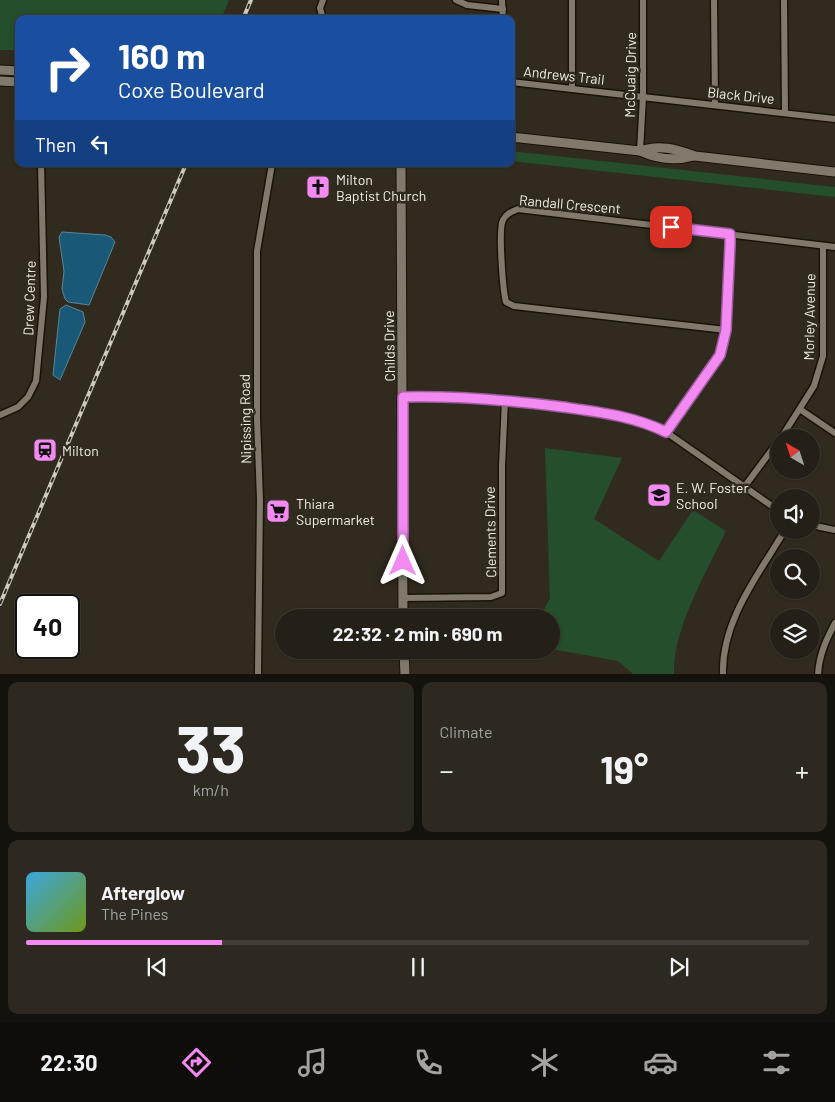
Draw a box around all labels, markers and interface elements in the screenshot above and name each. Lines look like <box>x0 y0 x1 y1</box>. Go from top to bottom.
street label: McCuaig Drive <box>621 32 639 118</box>
text: 160 m <box>118 34 205 76</box>
icon: right <box>35 35 100 100</box>
street label: Andrews Trail <box>523 62 605 88</box>
text: Coxe Boulevard <box>118 76 265 102</box>
street label: Black Drive <box>707 83 775 107</box>
icon: left <box>86 130 114 158</box>
text: Then <box>35 133 76 156</box>
place label: Milton Baptist Church <box>336 171 426 204</box>
church icon: Milton Baptist Church <box>305 174 331 200</box>
street label: Randall Crescent <box>518 191 622 217</box>
pin <box>650 206 692 248</box>
icon: arrive <box>657 213 685 241</box>
street label: Drew Centre <box>19 260 39 336</box>
street label: Morley Avenue <box>800 273 818 361</box>
street label: Childs Drive <box>380 310 398 382</box>
street label: Nipissing Road <box>236 374 254 464</box>
north arrow <box>770 429 820 479</box>
map controls <box>770 429 820 659</box>
station icon: Milton <box>32 437 58 463</box>
place label: Milton <box>62 442 99 459</box>
place label: E. W. Foster School <box>676 479 749 512</box>
school or university icon: E. W. Foster School <box>646 482 672 508</box>
street label: Clements Drive <box>481 486 499 578</box>
button: sound <box>770 489 820 539</box>
place label: Thiara Supermarket <box>296 495 375 528</box>
supermarket icon: Thiara Supermarket <box>265 498 291 524</box>
position arrow <box>376 534 428 586</box>
button: search <box>770 549 820 599</box>
speed limit sign: 40 <box>15 594 80 659</box>
button: layers <box>770 609 820 659</box>
text: 22:32 · 2 min · 690 m <box>333 622 502 645</box>
text: 33 <box>176 708 246 786</box>
text: Climate <box>440 722 492 741</box>
text: 19° <box>600 746 648 792</box>
text: − <box>440 753 454 787</box>
text: + <box>795 753 809 787</box>
text: km/h <box>193 780 229 799</box>
text: Afterglow <box>101 881 185 904</box>
text: The Pines <box>101 904 169 923</box>
icon: previous <box>143 953 171 981</box>
icon: pause <box>404 953 432 981</box>
icon: next <box>665 953 693 981</box>
icon: directions <box>179 1045 214 1080</box>
icon: music <box>295 1045 330 1080</box>
icon: phone <box>411 1045 446 1080</box>
icon: climate <box>527 1045 562 1080</box>
icon: car <box>643 1045 678 1080</box>
icon: filters <box>759 1045 794 1080</box>
text: 22:30 <box>41 1049 98 1075</box>

